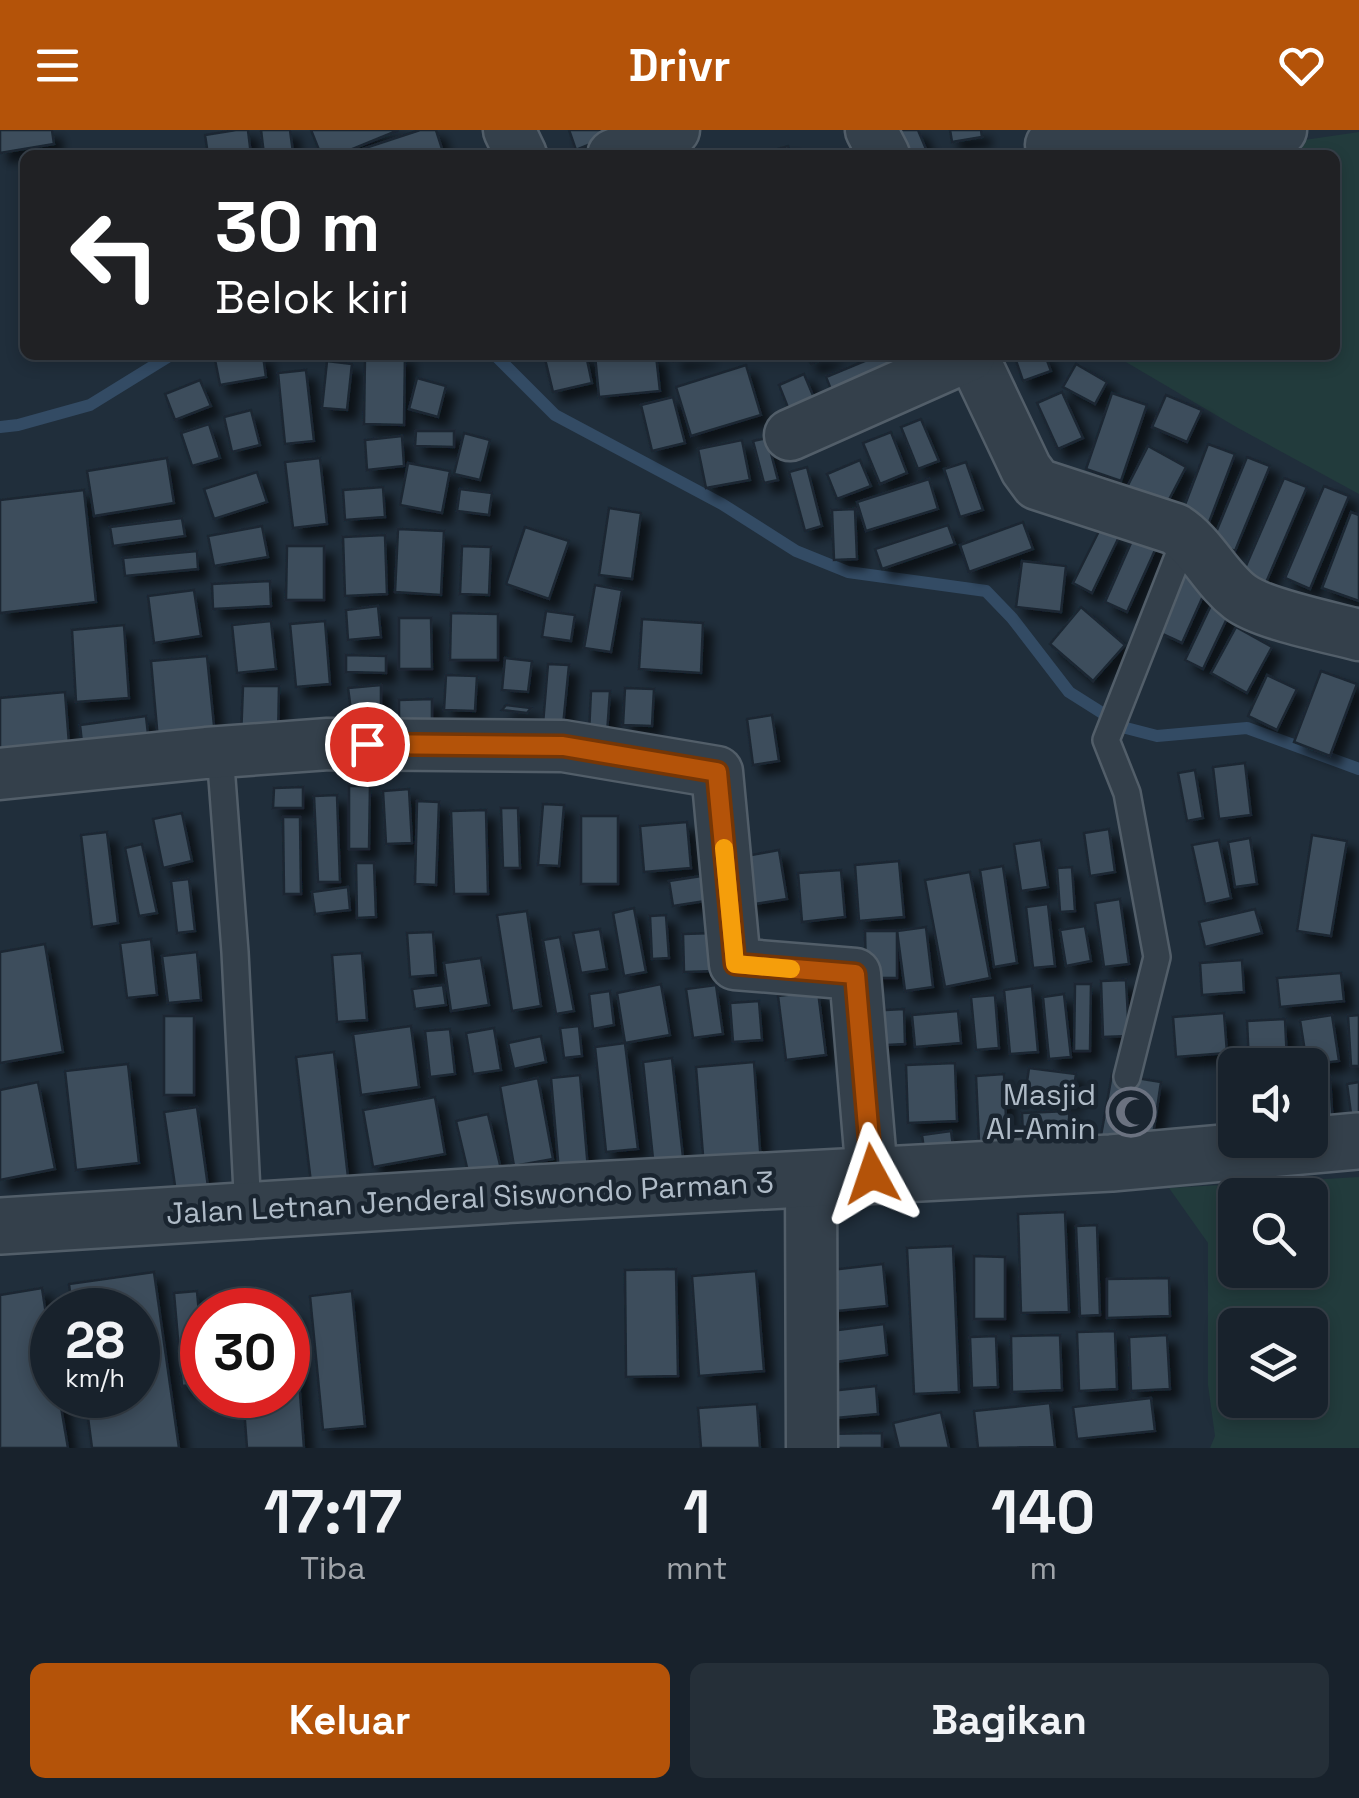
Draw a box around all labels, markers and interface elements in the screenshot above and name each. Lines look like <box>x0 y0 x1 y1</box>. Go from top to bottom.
text: Drivr <box>628 37 731 94</box>
icon: menu <box>30 38 85 93</box>
icon: heart <box>1274 38 1329 93</box>
text: 30 m <box>215 182 380 271</box>
icon: left <box>50 190 180 320</box>
text: Belok kiri <box>215 269 409 326</box>
pin <box>325 702 410 787</box>
icon: arrive <box>340 717 395 772</box>
map controls <box>1218 1048 1328 1418</box>
button: sound <box>1218 1048 1328 1158</box>
place label: Masjid Al-Amin <box>986 1075 1096 1148</box>
mosque icon: Masjid Al-Amin <box>1105 1086 1157 1138</box>
position arrow <box>820 1122 924 1226</box>
street label: Jalan Letnan Jenderal Siswondo Parman 3 <box>165 1162 775 1233</box>
button: search <box>1218 1178 1328 1288</box>
speed limit sign: 30 <box>180 1288 310 1418</box>
button: layers <box>1218 1308 1328 1418</box>
text: 28 <box>65 1309 125 1373</box>
text: km/h <box>65 1362 125 1394</box>
text: 17:17 <box>264 1474 402 1551</box>
text: 1 <box>683 1474 710 1551</box>
text: 140 <box>991 1474 1095 1551</box>
text: Tiba <box>300 1548 366 1588</box>
text: mnt <box>666 1548 727 1588</box>
text: m <box>1029 1548 1057 1588</box>
button: Keluar <box>30 1663 670 1778</box>
button: Bagikan <box>690 1663 1329 1778</box>

